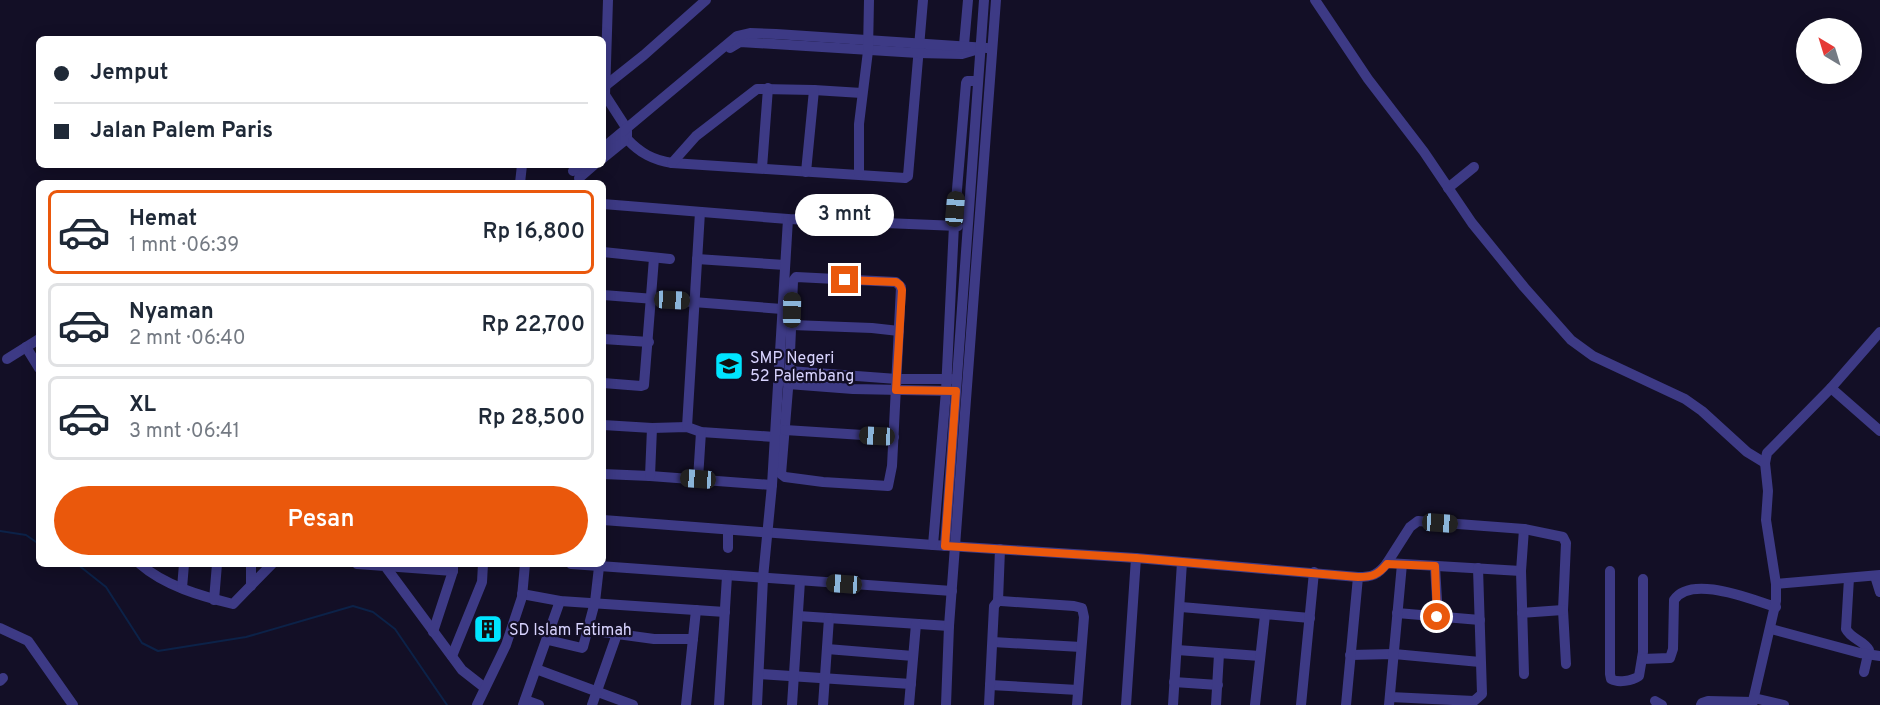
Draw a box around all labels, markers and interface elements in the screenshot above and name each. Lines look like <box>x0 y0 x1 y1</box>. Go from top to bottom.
north arrow <box>1796 18 1862 84</box>
map controls <box>1796 18 1862 84</box>
text: Jemput <box>90 60 168 87</box>
text: Jalan Palem Paris <box>90 118 273 145</box>
car <box>944 190 966 228</box>
callout: 3 mnt <box>796 193 894 235</box>
text: 3 mnt <box>818 202 871 228</box>
icon: car <box>57 205 111 259</box>
text: Hemat <box>129 206 197 233</box>
text: Rp 16,800 <box>483 219 585 246</box>
text: 1 mnt · 06:39 <box>129 233 239 259</box>
route end <box>831 266 858 293</box>
car <box>654 290 690 310</box>
car <box>783 292 801 328</box>
icon: car <box>57 298 111 352</box>
text: Nyaman <box>129 299 214 326</box>
text: Rp 22,700 <box>482 312 585 339</box>
text: 2 mnt · 06:40 <box>129 326 246 352</box>
place label: SMP Negeri 52 Palembang <box>750 349 854 387</box>
school or university icon: SMP Negeri 52 Palembang <box>713 350 745 382</box>
icon: car <box>57 391 111 445</box>
text: XL <box>129 392 156 419</box>
text: Rp 28,500 <box>478 405 585 432</box>
text: 3 mnt · 06:41 <box>129 419 240 445</box>
car <box>859 426 895 446</box>
car <box>679 469 717 489</box>
button: Pesan <box>54 486 588 555</box>
car <box>1421 513 1459 533</box>
car <box>825 574 863 594</box>
route start <box>1423 603 1450 630</box>
building icon: SD Islam Fatimah <box>472 613 504 645</box>
place label: SD Islam Fatimah <box>509 621 632 641</box>

